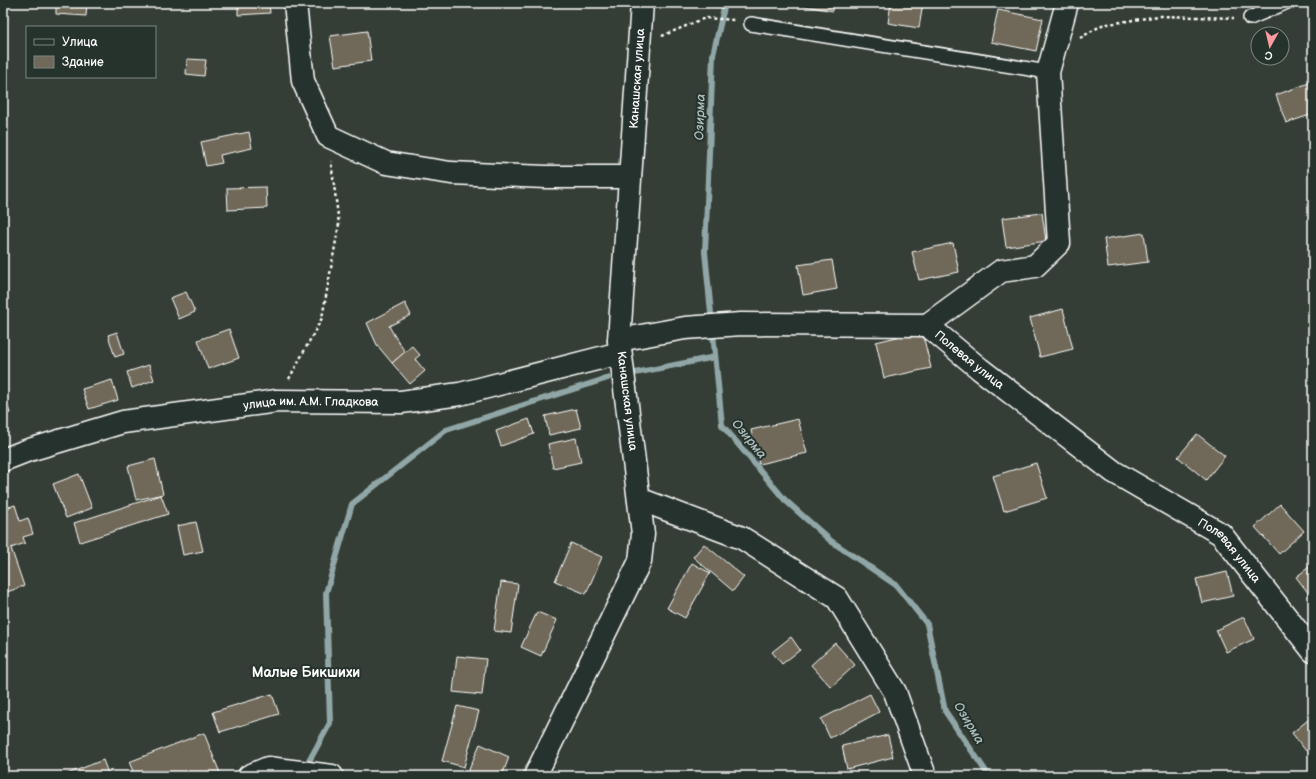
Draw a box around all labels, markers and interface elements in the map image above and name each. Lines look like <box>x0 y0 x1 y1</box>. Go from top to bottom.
legend <box>26 26 156 78</box>
north arrow <box>1250 26 1290 66</box>
street label: Канашская улица <box>626 28 648 129</box>
text: Улица <box>62 35 98 50</box>
text: С <box>1264 48 1273 62</box>
text: Здание <box>62 55 104 70</box>
water label: Озирма <box>691 93 709 141</box>
street label: Полевая улица <box>932 327 1007 392</box>
street label: Канашская улица <box>613 350 641 452</box>
street label: улица им. А.М. Гладкова <box>242 393 379 413</box>
water label: Озирма <box>728 416 770 462</box>
street label: Полевая улица <box>1195 515 1264 586</box>
district label: Малые Бикшихи <box>252 664 360 681</box>
water label: Озирма <box>950 699 988 747</box>

